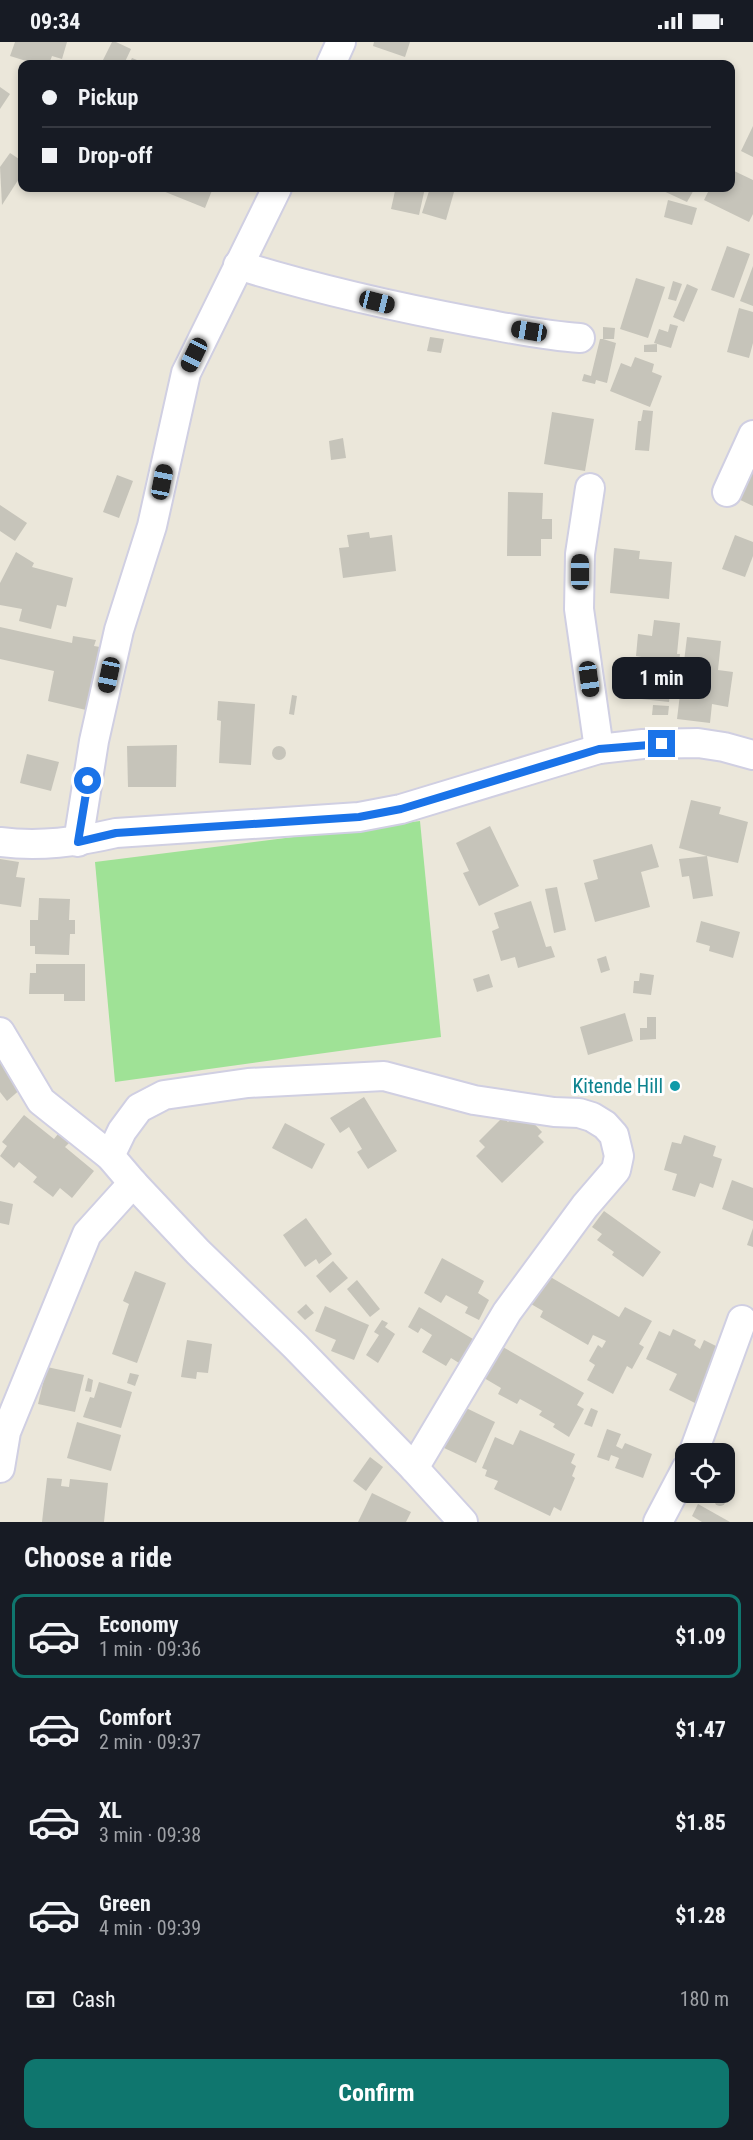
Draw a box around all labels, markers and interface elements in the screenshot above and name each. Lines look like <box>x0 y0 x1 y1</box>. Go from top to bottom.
text: 09:34 <box>30 9 81 34</box>
text: Pickup <box>78 85 138 110</box>
text: Drop-off <box>78 143 152 168</box>
car <box>357 289 397 315</box>
car <box>510 319 548 343</box>
car <box>178 335 210 375</box>
car <box>150 463 174 501</box>
car <box>571 554 589 590</box>
car <box>96 656 122 694</box>
callout: 1 min <box>612 657 712 699</box>
car <box>578 660 600 698</box>
text: 1 min <box>639 666 684 690</box>
route end <box>648 730 675 757</box>
route start <box>74 767 101 794</box>
place label: Kitende Hill <box>572 1074 663 1098</box>
marker: Kitende Hill <box>668 1079 682 1093</box>
map controls <box>675 1443 735 1503</box>
button: locate <box>675 1443 735 1503</box>
text: Choose a ride <box>24 1542 172 1574</box>
icon: car <box>27 1609 81 1663</box>
text: Economy <box>99 1612 179 1637</box>
text: $1.09 <box>675 1624 726 1649</box>
text: 1 min · 09:36 <box>99 1637 201 1661</box>
icon: car <box>27 1702 81 1756</box>
text: Comfort <box>99 1705 172 1730</box>
text: $1.47 <box>675 1717 726 1742</box>
text: 2 min · 09:37 <box>99 1730 201 1754</box>
icon: car <box>27 1795 81 1849</box>
text: XL <box>99 1798 122 1823</box>
text: $1.85 <box>675 1810 726 1835</box>
text: 3 min · 09:38 <box>99 1823 201 1847</box>
icon: car <box>27 1888 81 1942</box>
text: Green <box>99 1891 151 1916</box>
text: $1.28 <box>675 1903 726 1928</box>
text: 4 min · 09:39 <box>99 1916 201 1940</box>
icon: cash <box>24 1983 57 2016</box>
text: Cash <box>72 1987 116 2012</box>
text: 180 m <box>680 1987 729 2011</box>
button: Confirm <box>24 2059 729 2128</box>

